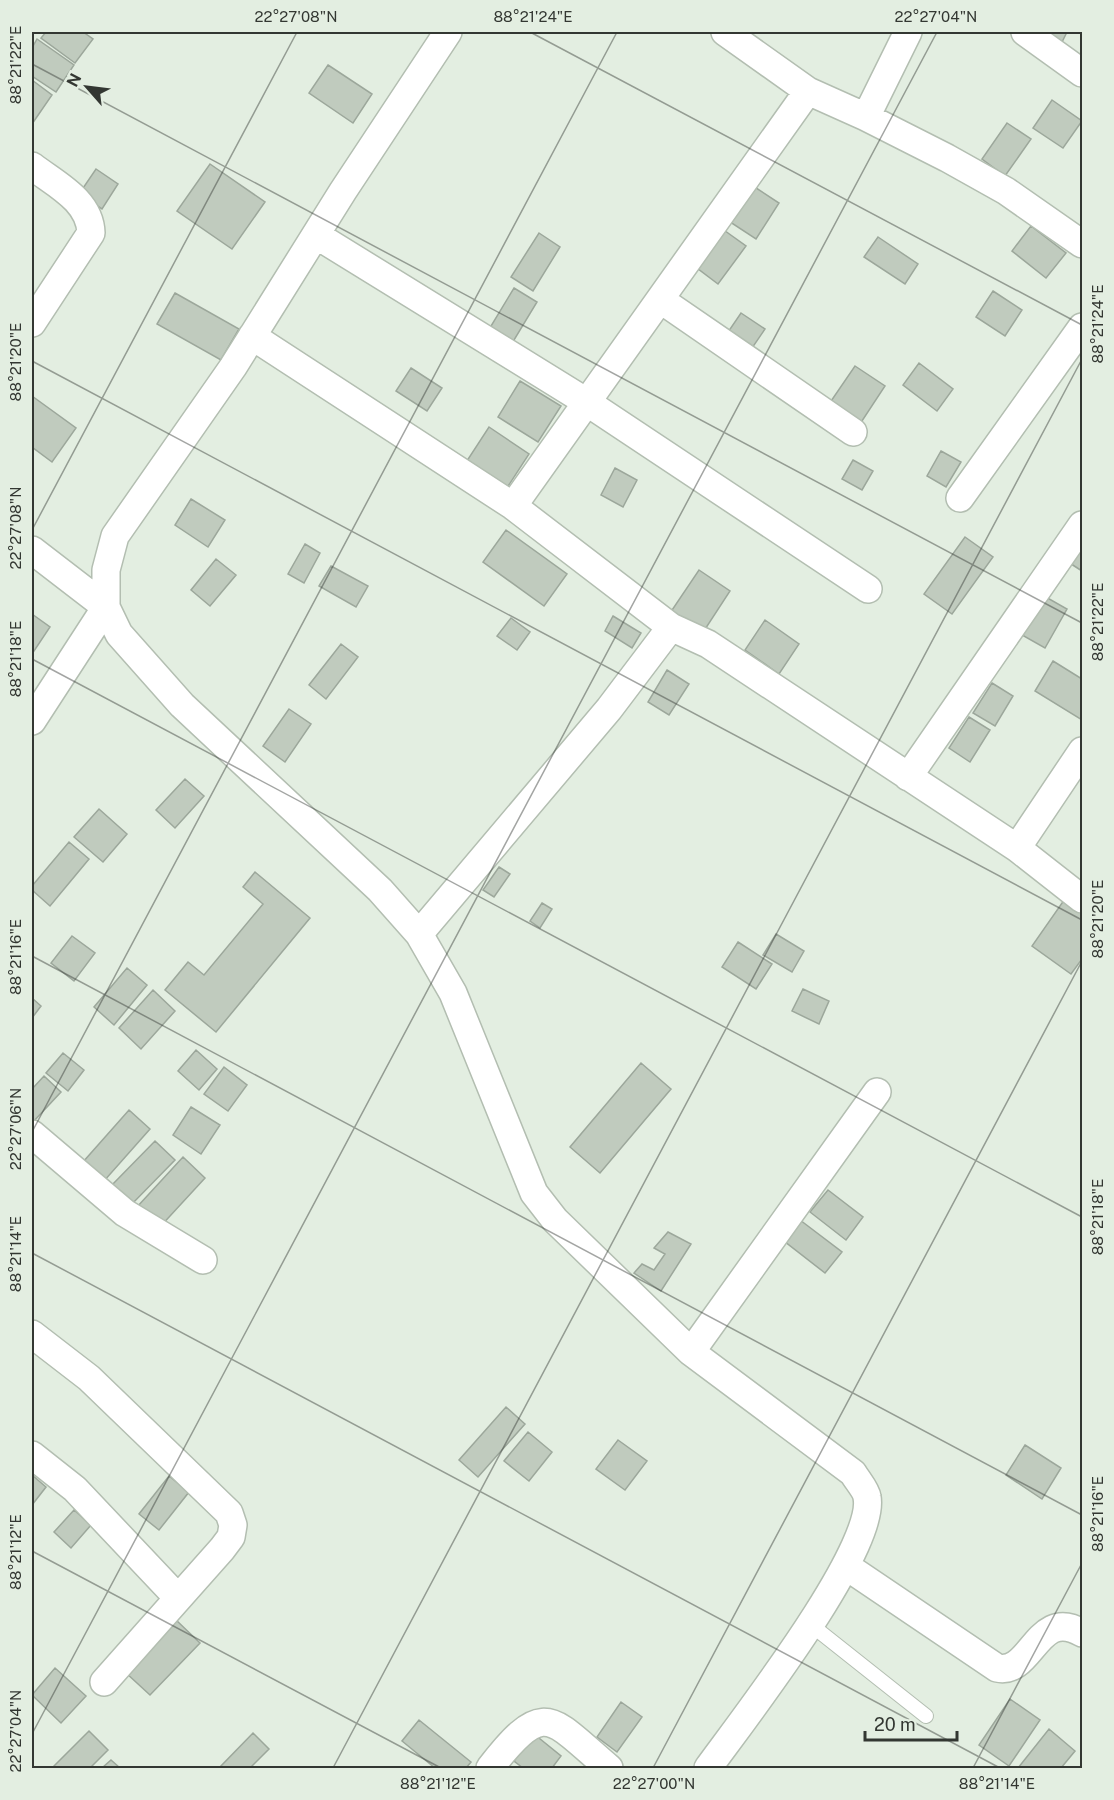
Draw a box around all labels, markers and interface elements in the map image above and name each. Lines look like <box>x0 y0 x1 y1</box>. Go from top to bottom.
text: 22°27'08"N <box>255 8 337 25</box>
text: 88°21'24"E <box>493 8 573 25</box>
text: 22°27'04"N <box>895 8 977 25</box>
text: 88°21'22"E <box>7 26 24 104</box>
north arrow <box>57 57 117 117</box>
text: N <box>63 70 86 90</box>
text: 88°21'24"E <box>1089 284 1106 364</box>
text: 88°21'20"E <box>7 323 24 401</box>
text: 22°27'08"N <box>7 487 24 569</box>
text: 88°21'22"E <box>1089 583 1106 661</box>
text: 88°21'18"E <box>7 621 24 697</box>
text: 88°21'20"E <box>1089 880 1106 958</box>
text: 88°21'16"E <box>7 919 24 995</box>
text: 22°27'06"N <box>7 1088 24 1170</box>
text: 88°21'18"E <box>1089 1179 1106 1255</box>
text: 88°21'14"E <box>7 1216 24 1292</box>
text: 88°21'16"E <box>1089 1476 1106 1552</box>
text: 88°21'12"E <box>7 1514 24 1590</box>
text: 22°27'04"N <box>7 1690 24 1772</box>
scale bar <box>865 1704 956 1742</box>
text: 20 m <box>874 1714 916 1735</box>
text: 88°21'12"E <box>400 1775 476 1792</box>
text: 22°27'00"N <box>613 1775 695 1792</box>
text: 88°21'14"E <box>959 1775 1035 1792</box>

